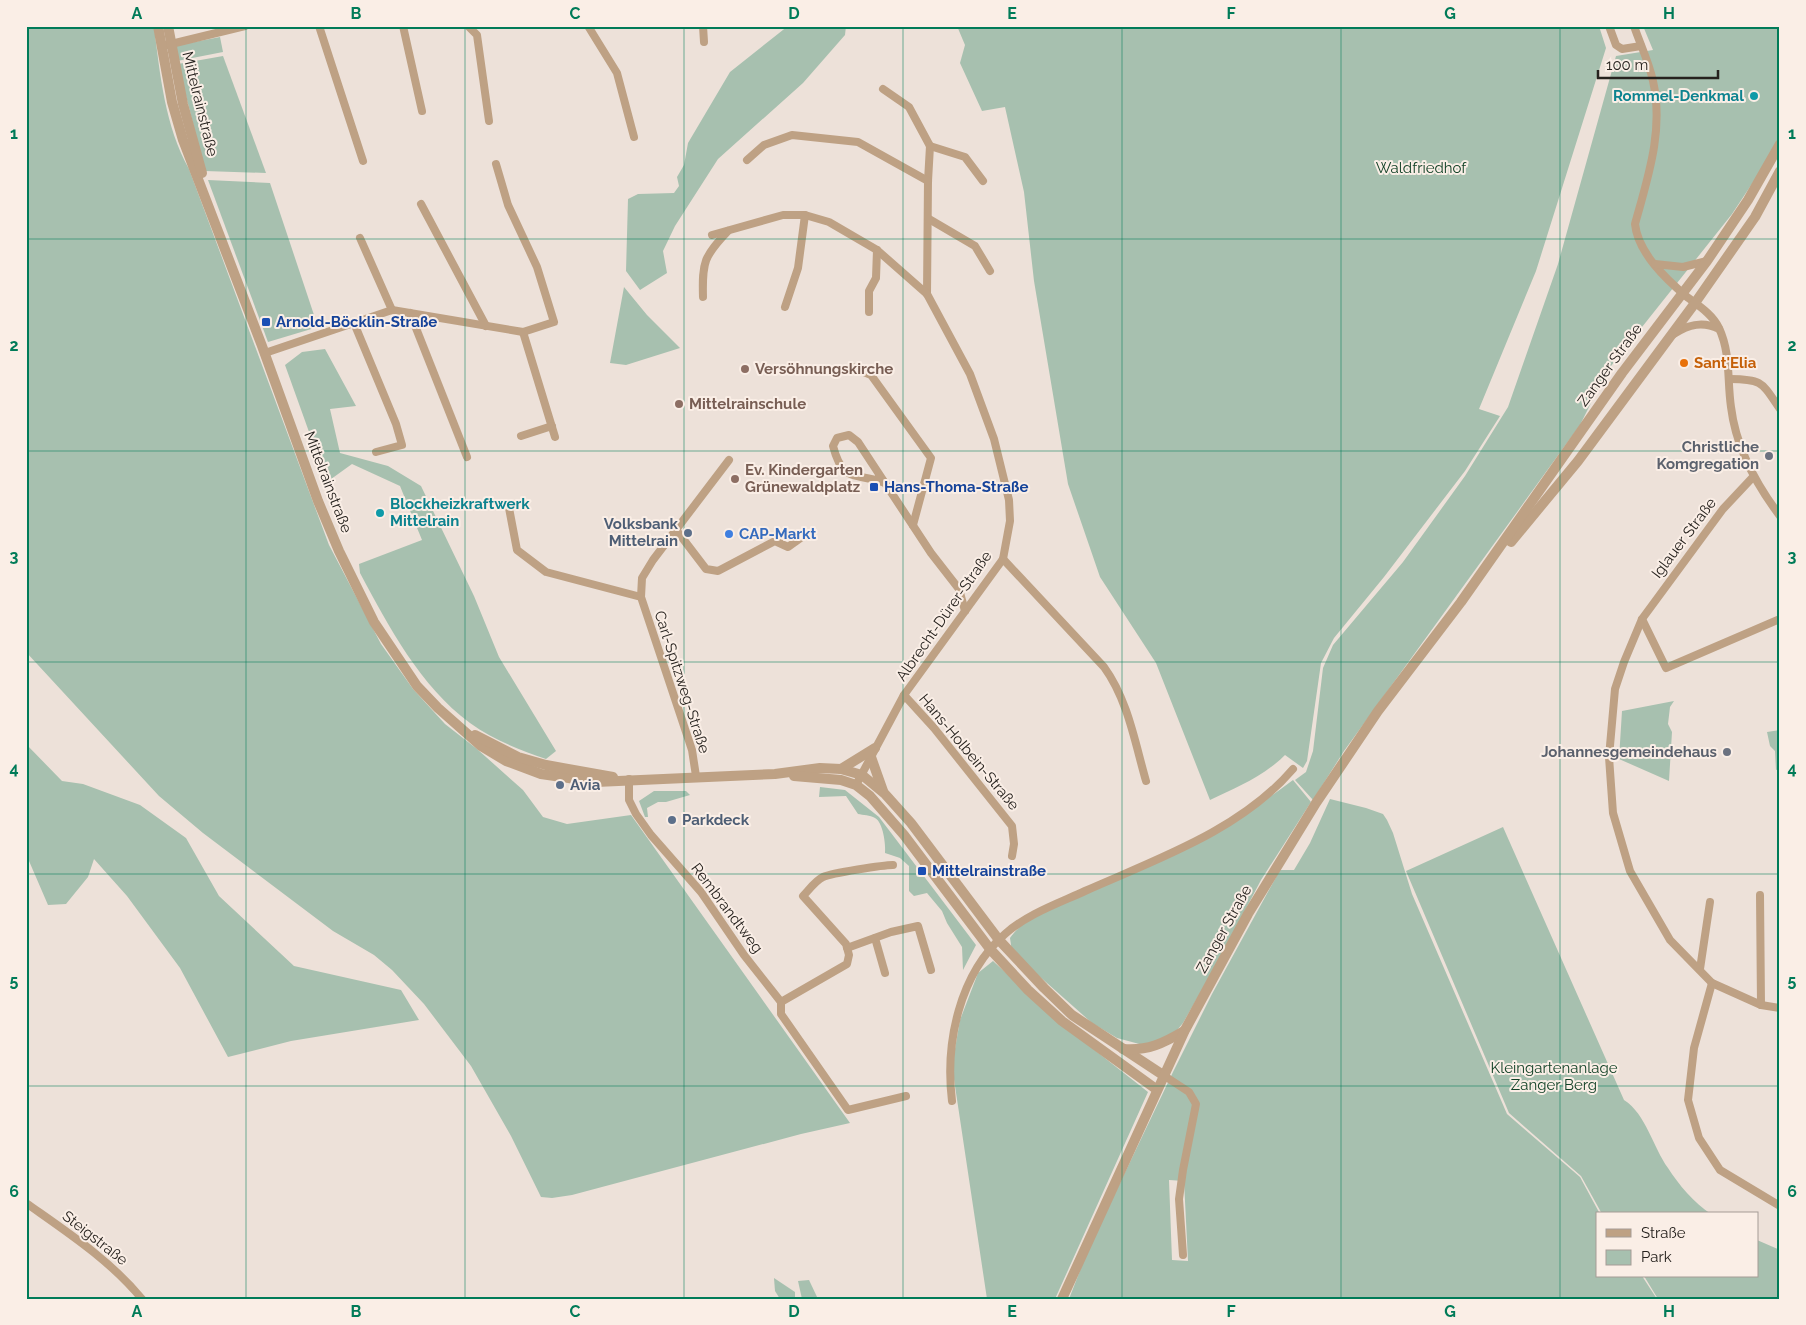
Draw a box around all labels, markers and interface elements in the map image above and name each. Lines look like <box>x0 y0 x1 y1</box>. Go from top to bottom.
text: A <box>132 4 143 23</box>
text: B <box>351 4 362 23</box>
text: C <box>570 4 581 23</box>
text: D <box>788 4 800 23</box>
text: E <box>1007 4 1017 23</box>
text: F <box>1226 4 1236 23</box>
text: G <box>1444 4 1456 23</box>
text: H <box>1663 4 1675 23</box>
scale bar <box>1598 48 1718 80</box>
street label: Mittelrainstraße <box>178 50 222 158</box>
text: 100 m <box>1606 56 1648 74</box>
place label: Rommel-Denkmal <box>1613 87 1744 105</box>
marker: Rommel-Denkmal <box>1748 90 1760 102</box>
text: 1 <box>10 124 18 143</box>
text: 1 <box>1788 124 1796 143</box>
park label: Waldfriedhof <box>1376 159 1467 177</box>
place label: Arnold-Böcklin-Straße <box>276 313 437 331</box>
marker: Arnold-Böcklin-Straße <box>260 316 272 328</box>
street label: Zanger Straße <box>1574 320 1646 410</box>
text: 2 <box>9 336 19 355</box>
text: 2 <box>1787 336 1797 355</box>
place label: Sant'Elia <box>1694 354 1757 372</box>
marker: Sant'Elia <box>1678 357 1690 369</box>
place label: Versöhnungskirche <box>755 360 893 378</box>
marker: Versöhnungskirche <box>739 363 751 375</box>
place label: Mittelrainschule <box>689 395 806 413</box>
marker: Mittelrainschule <box>673 398 685 410</box>
street label: Mittelrainstraße <box>300 429 356 536</box>
place label: Christliche Komgregation <box>1656 438 1759 473</box>
marker: Christliche Komgregation <box>1763 450 1775 462</box>
place label: Ev. Kindergarten Grünewaldplatz <box>745 461 863 496</box>
marker: Ev. Kindergarten Grünewaldplatz <box>729 473 741 485</box>
place label: Hans-Thoma-Straße <box>884 478 1028 496</box>
marker: Hans-Thoma-Straße <box>868 481 880 493</box>
street label: Iglauer Straße <box>1648 494 1720 582</box>
place label: Blockheizkraftwerk Mittelrain <box>390 495 530 530</box>
marker: Blockheizkraftwerk Mittelrain <box>374 507 386 519</box>
place label: Volksbank Mittelrain <box>604 515 679 550</box>
place label: CAP-Markt <box>739 525 816 543</box>
marker: Volksbank Mittelrain <box>682 527 694 539</box>
marker: CAP-Markt <box>723 528 735 540</box>
text: 3 <box>10 547 19 566</box>
street label: Albrecht-Dürer-Straße <box>892 547 996 684</box>
text: 3 <box>1788 547 1797 566</box>
street label: Carl-Spitzweg-Straße <box>650 608 714 756</box>
street label: Hans-Holbein-Straße <box>915 690 1023 814</box>
place label: Johannesgemeindehaus <box>1541 743 1717 761</box>
marker: Johannesgemeindehaus <box>1721 746 1733 758</box>
text: 4 <box>9 759 19 778</box>
text: 4 <box>1787 759 1797 778</box>
place label: Avia <box>570 776 601 794</box>
marker: Avia <box>554 779 566 791</box>
place label: Parkdeck <box>682 811 750 829</box>
marker: Parkdeck <box>666 814 678 826</box>
street label: Rembrandtweg <box>687 859 767 957</box>
place label: Mittelrainstraße <box>932 862 1046 880</box>
marker: Mittelrainstraße <box>916 865 928 877</box>
street label: Zanger Straße <box>1192 882 1256 976</box>
text: 5 <box>10 971 19 990</box>
text: 5 <box>1788 971 1797 990</box>
park label: Kleingartenanlage Zanger Berg <box>1491 1059 1618 1094</box>
text: 6 <box>9 1182 19 1201</box>
text: 6 <box>1787 1182 1797 1201</box>
street label: Steigstraße <box>59 1207 131 1269</box>
legend <box>1596 1212 1758 1278</box>
text: Straße <box>1641 1224 1686 1242</box>
text: Park <box>1641 1248 1672 1266</box>
text: A <box>132 1302 143 1321</box>
text: B <box>351 1302 362 1321</box>
text: C <box>570 1302 581 1321</box>
text: D <box>788 1302 800 1321</box>
text: E <box>1007 1302 1017 1321</box>
text: F <box>1226 1302 1236 1321</box>
text: G <box>1444 1302 1456 1321</box>
text: H <box>1663 1302 1675 1321</box>

